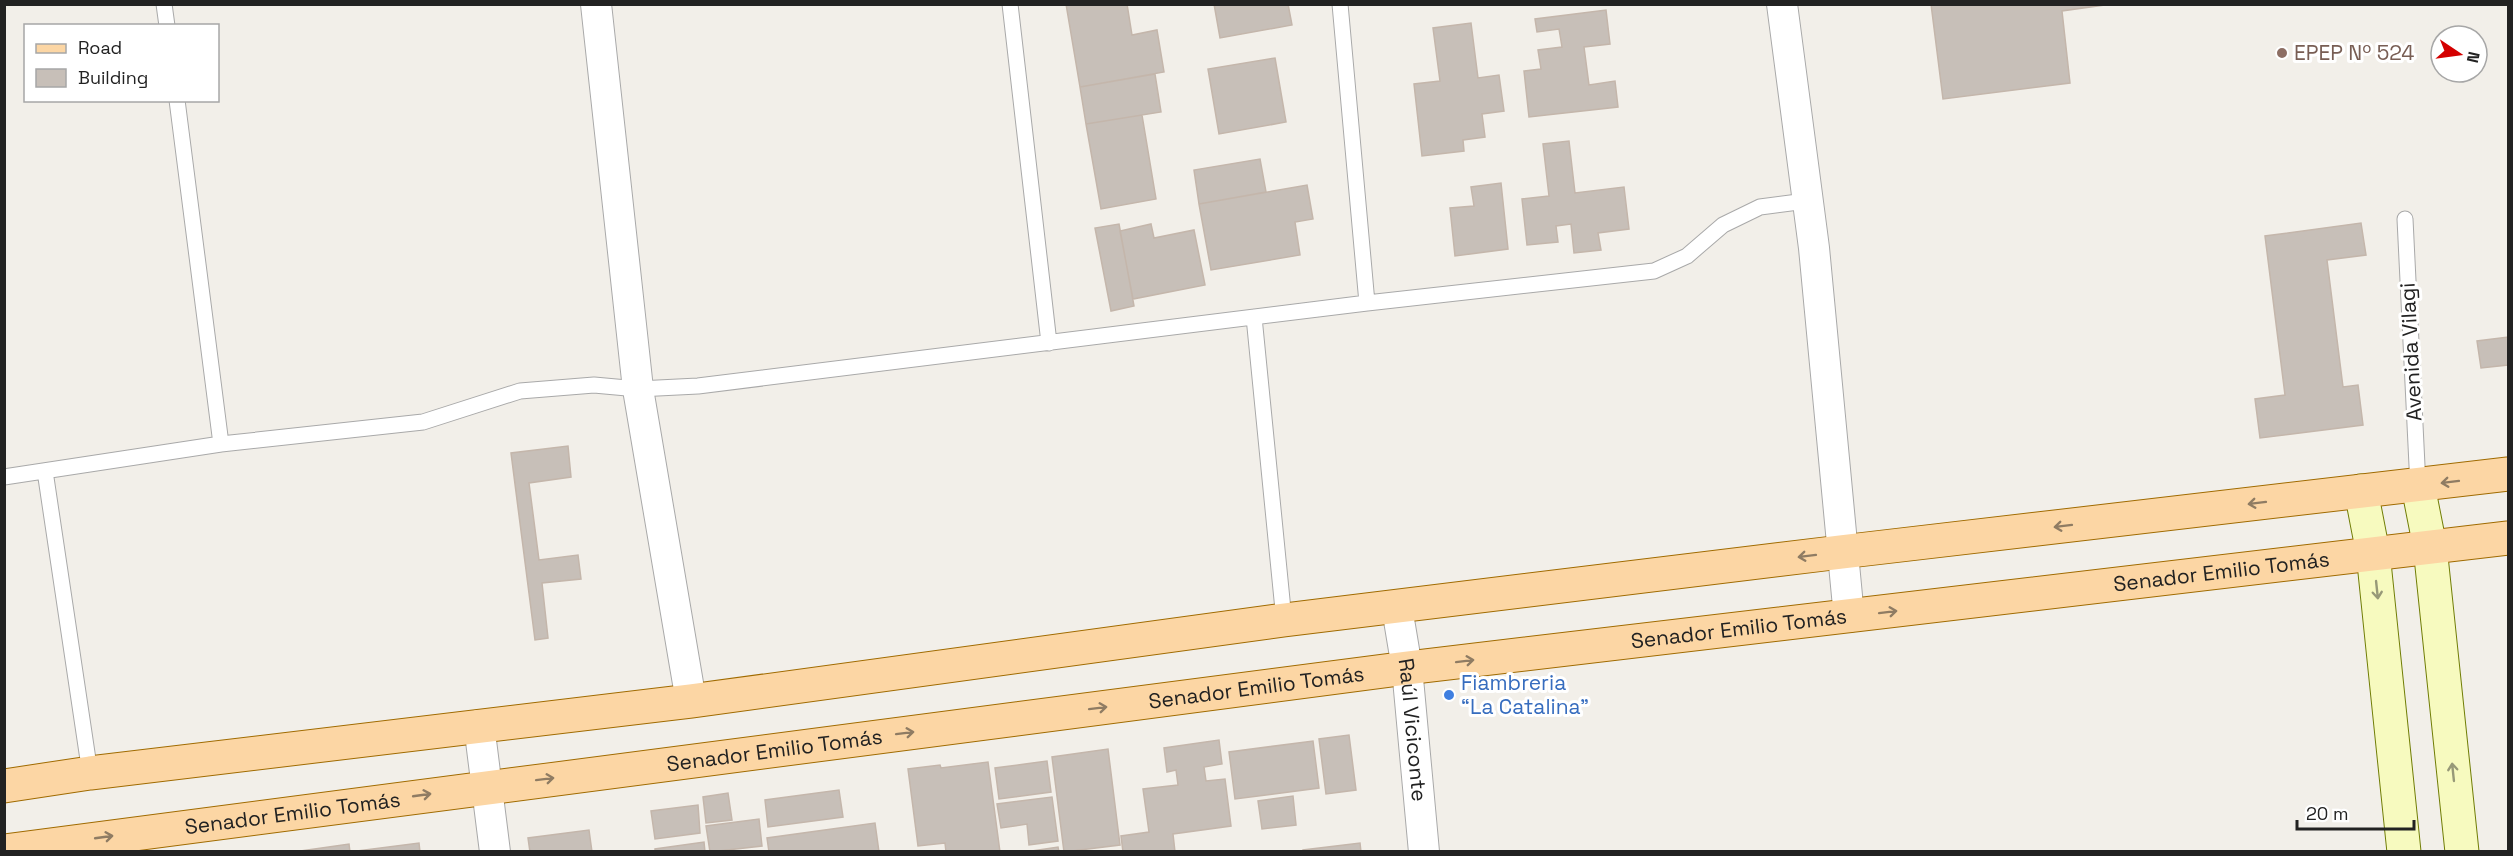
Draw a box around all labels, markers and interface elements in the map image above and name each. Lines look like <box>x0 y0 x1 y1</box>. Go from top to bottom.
legend <box>24 24 219 102</box>
north arrow <box>2429 24 2489 84</box>
text: Road <box>78 36 122 59</box>
place label: EPEP Nº 524 <box>2294 39 2414 66</box>
marker: EPEP Nº 524 <box>2275 46 2289 60</box>
text: N <box>2462 50 2485 65</box>
text: Building <box>78 66 148 89</box>
street label: Avenida Vilagi <box>2393 282 2428 422</box>
one-way arrow <box>2441 476 2461 487</box>
one-way arrow <box>2247 498 2267 509</box>
one-way arrow <box>2054 521 2073 532</box>
street label: Senador Emilio Tomás <box>2112 545 2331 597</box>
one-way arrow <box>1797 551 1817 562</box>
one-way arrow <box>2372 580 2383 600</box>
street label: Senador Emilio Tomás <box>1629 602 1848 654</box>
one-way arrow <box>1878 606 1898 617</box>
one-way arrow <box>1455 655 1475 666</box>
street label: Raúl Viciconte <box>1393 656 1433 803</box>
street label: Senador Emilio Tomás <box>1147 660 1366 715</box>
place label: Fiambreria “La Catalina” <box>1461 669 1589 720</box>
marker: Fiambreria “La Catalina” <box>1442 688 1456 702</box>
one-way arrow <box>1088 702 1107 713</box>
street label: Senador Emilio Tomás <box>665 723 884 777</box>
one-way arrow <box>894 727 914 738</box>
one-way arrow <box>2447 763 2458 783</box>
one-way arrow <box>534 774 554 785</box>
street label: Senador Emilio Tomás <box>183 785 402 840</box>
one-way arrow <box>412 790 432 801</box>
scale bar <box>2297 793 2414 831</box>
text: 20 m <box>2306 802 2349 825</box>
one-way arrow <box>94 832 114 843</box>

